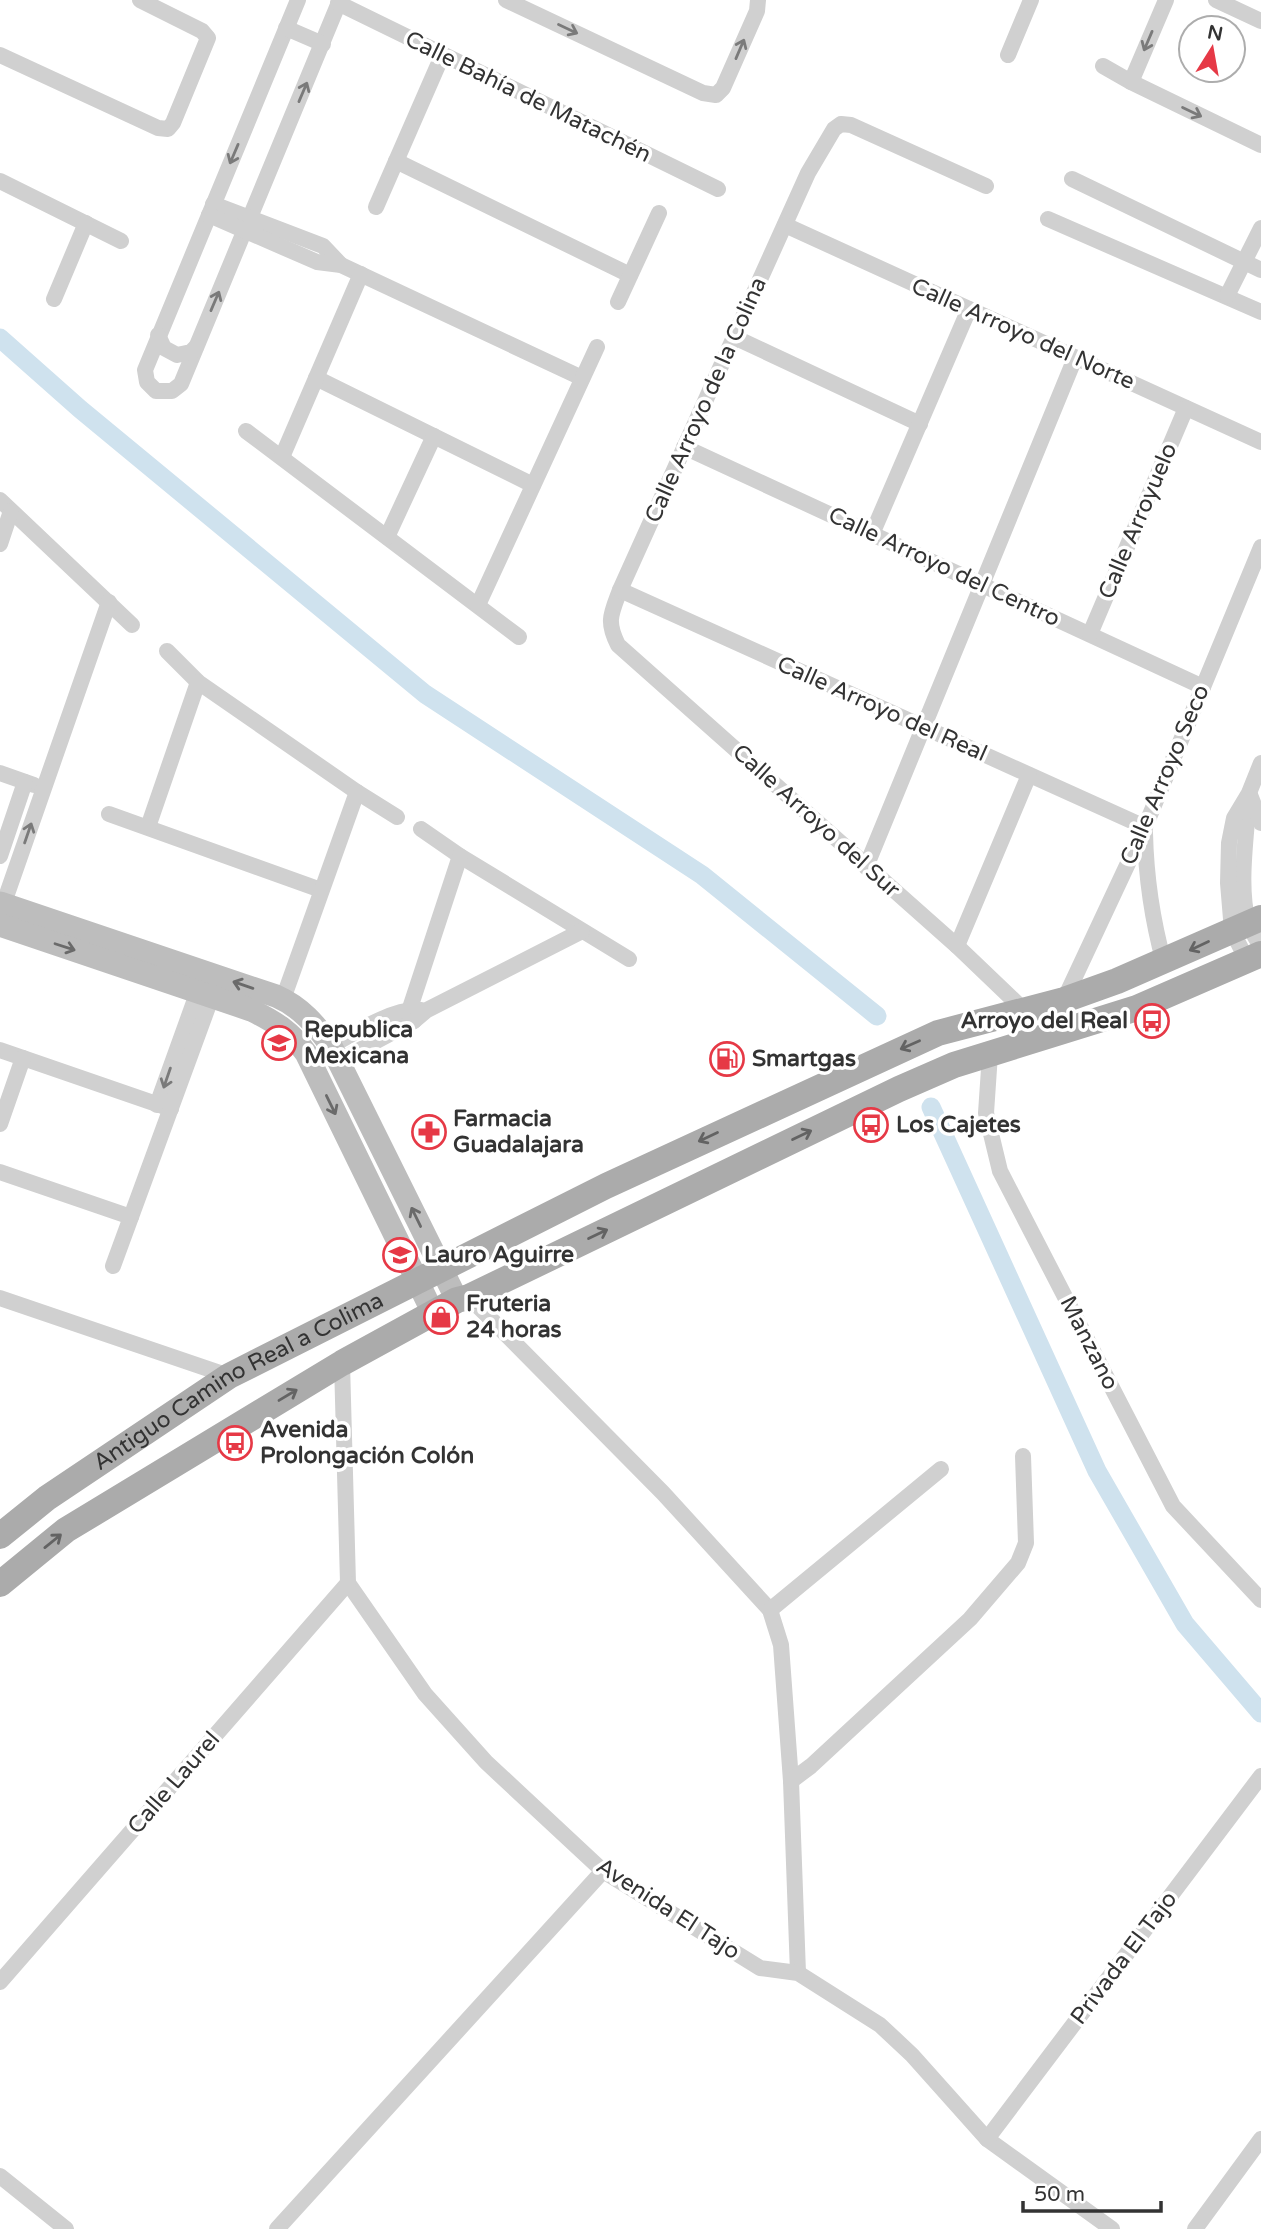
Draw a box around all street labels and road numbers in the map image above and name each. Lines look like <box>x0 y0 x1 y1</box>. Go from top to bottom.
street label: Calle Bahía de Matachén <box>400 25 656 169</box>
street label: Calle Arroyo del Norte <box>907 272 1139 396</box>
street label: Calle Arroyo de la Colina <box>639 273 773 527</box>
street label: Calle Arroyuelo <box>1093 439 1183 603</box>
street label: Calle Arroyo del Centro <box>824 501 1064 633</box>
street label: Calle Arroyo del Real <box>773 650 991 768</box>
street label: Calle Arroyo Seco <box>1114 681 1216 869</box>
street label: Calle Arroyo del Sur <box>727 738 906 904</box>
street label: Antiguo Camino Real a Colima <box>88 1286 388 1477</box>
street label: Manzano <box>1053 1291 1125 1395</box>
street label: Calle Laurel <box>122 1726 226 1840</box>
street label: Avenida El Tajo <box>591 1852 745 1966</box>
street label: Privada El Tajo <box>1065 1886 1183 2030</box>

